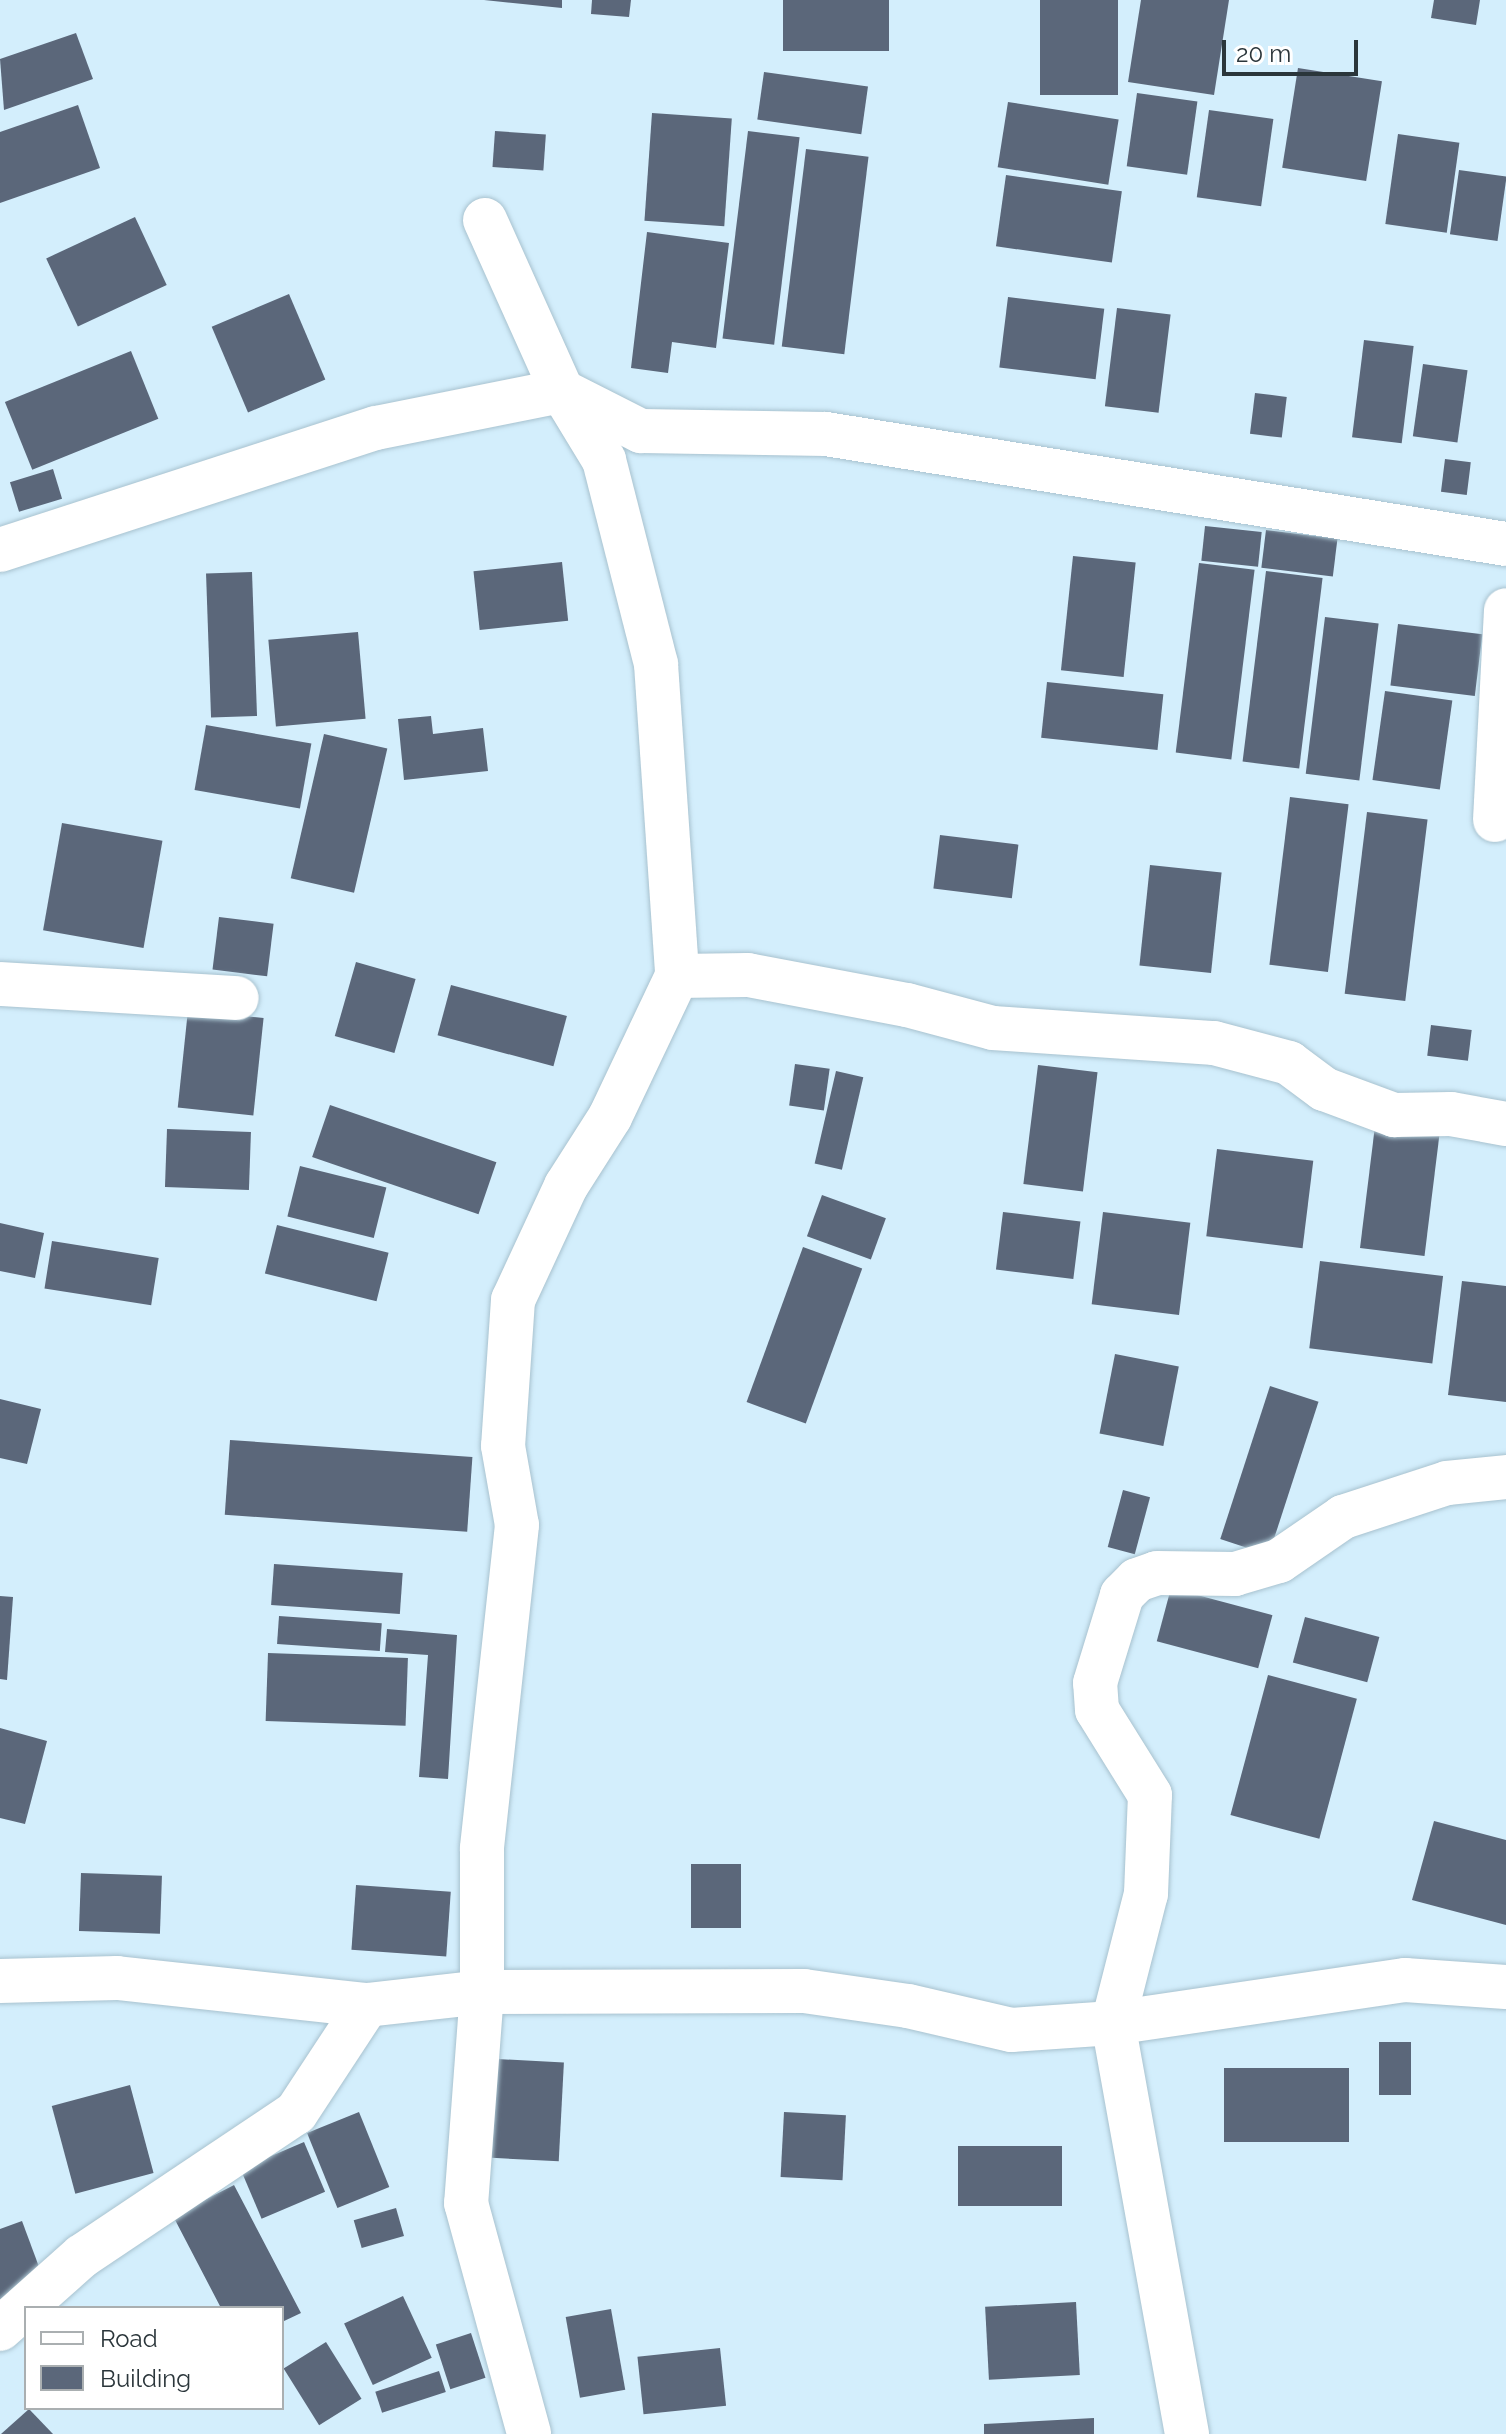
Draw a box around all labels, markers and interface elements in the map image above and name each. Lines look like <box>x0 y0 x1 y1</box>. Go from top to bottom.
scale bar <box>1226 24 1362 74</box>
text: 20 m <box>1236 39 1291 68</box>
legend <box>24 2306 284 2410</box>
text: Road <box>100 2324 158 2353</box>
text: Building <box>100 2364 191 2393</box>

